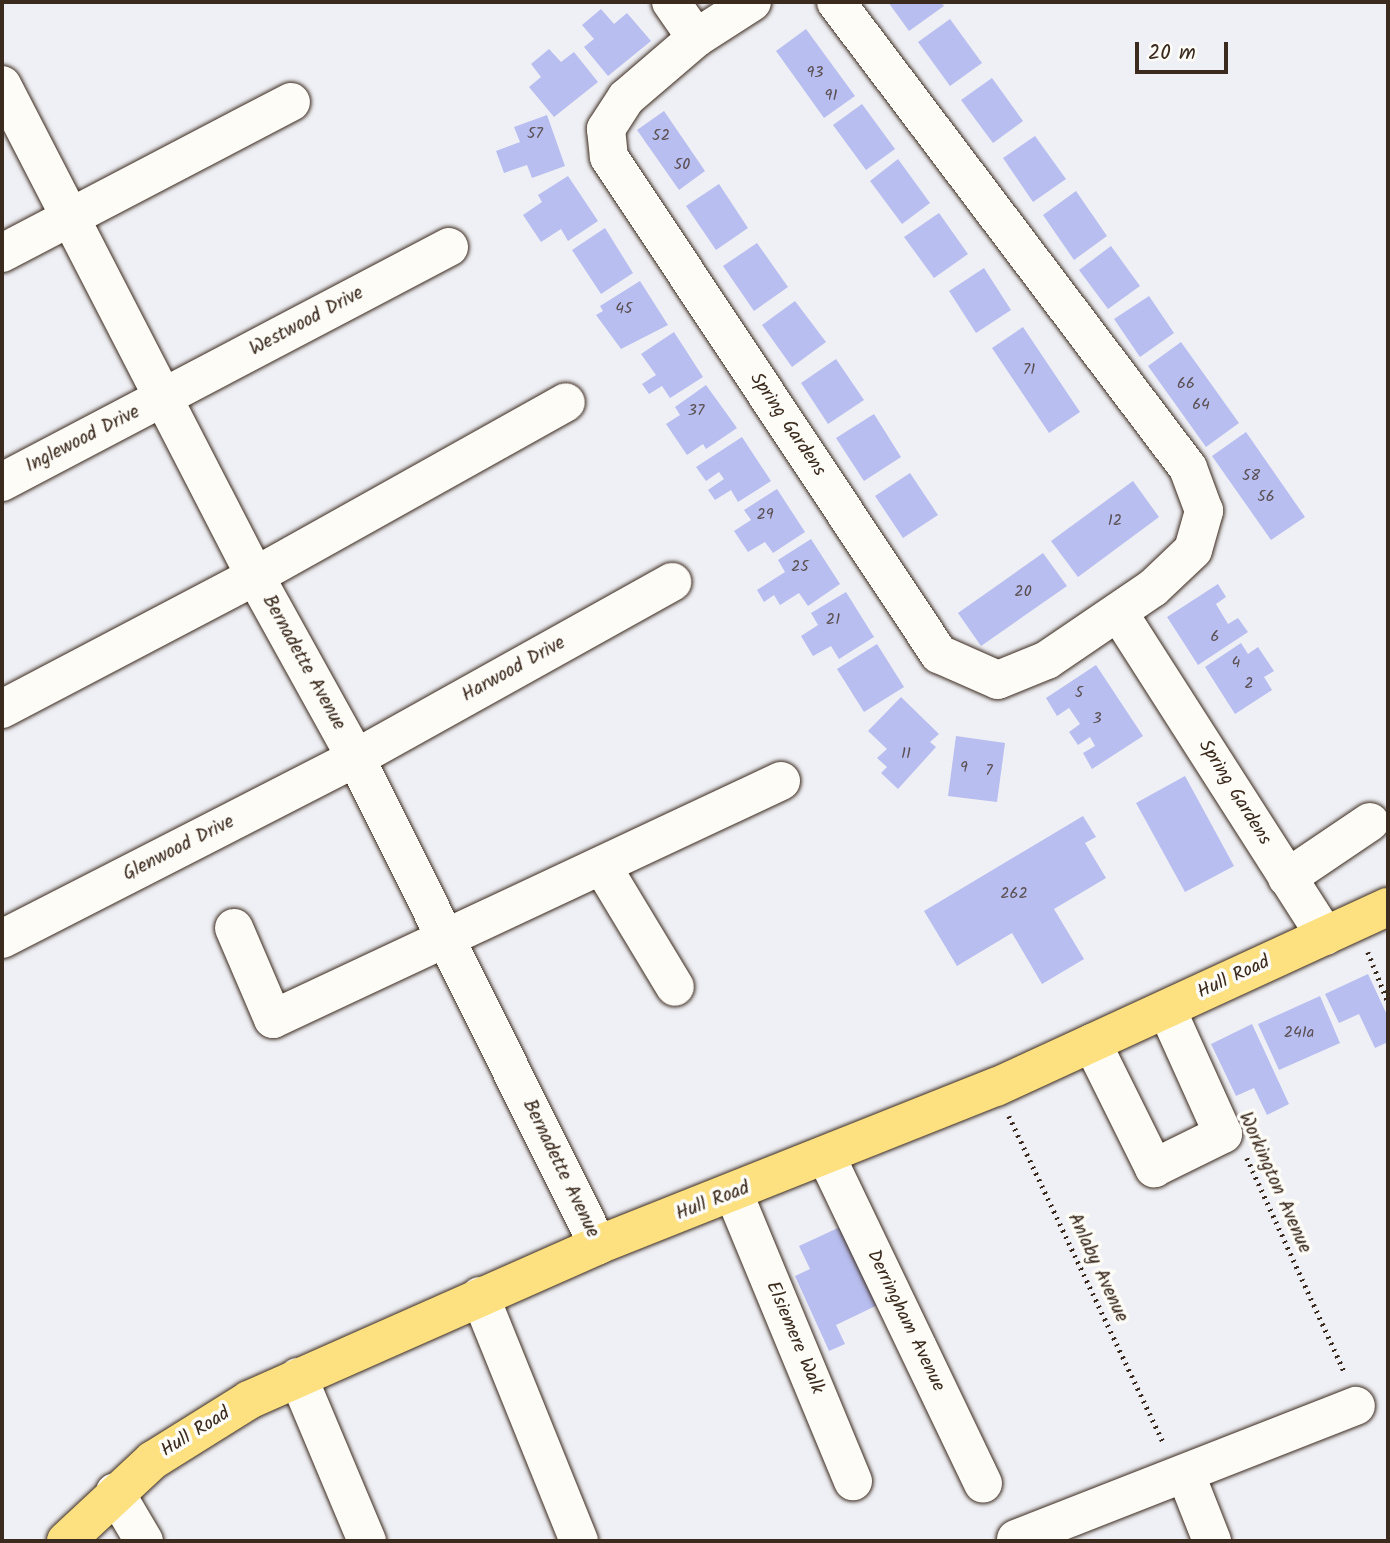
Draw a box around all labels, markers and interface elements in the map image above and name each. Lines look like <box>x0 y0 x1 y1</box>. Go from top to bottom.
scale bar <box>1138 28 1231 72</box>
text: 20 m <box>1148 37 1196 70</box>
house number: 93 <box>807 63 823 83</box>
house number: 91 <box>825 86 837 106</box>
house number: 57 <box>527 124 543 144</box>
house number: 52 <box>652 126 670 146</box>
house number: 50 <box>674 155 690 175</box>
street label: Westwood Drive <box>246 282 368 362</box>
house number: 45 <box>615 299 633 319</box>
house number: 71 <box>1023 360 1035 380</box>
street label: Spring Gardens <box>744 369 830 481</box>
house number: 66 <box>1177 374 1195 394</box>
house number: 64 <box>1192 395 1210 415</box>
street label: Inglewood Drive <box>22 401 144 479</box>
house number: 37 <box>688 401 704 421</box>
house number: 58 <box>1242 466 1260 486</box>
house number: 56 <box>1257 487 1275 507</box>
house number: 29 <box>756 505 774 525</box>
house number: 12 <box>1108 511 1122 531</box>
house number: 25 <box>791 557 809 577</box>
house number: 20 <box>1014 582 1032 602</box>
street label: Bernadette Avenue <box>256 592 350 734</box>
house number: 21 <box>826 610 840 630</box>
house number: 6 <box>1211 627 1219 647</box>
street label: Harwood Drive <box>458 632 570 708</box>
house number: 4 <box>1232 653 1240 673</box>
house number: 2 <box>1244 674 1254 694</box>
house number: 5 <box>1075 683 1083 703</box>
house number: 3 <box>1092 709 1102 729</box>
street label: Spring Gardens <box>1193 736 1275 850</box>
house number: 11 <box>901 744 911 764</box>
house number: 9 <box>960 758 968 778</box>
house number: 7 <box>985 761 993 781</box>
street label: Glenwood Drive <box>120 811 238 887</box>
house number: 262 <box>1000 884 1028 904</box>
street label: Hull Road <box>1194 951 1274 1005</box>
house number: 241a <box>1284 1023 1314 1043</box>
street label: Bernadette Avenue <box>517 1096 603 1242</box>
street label: Workington Avenue <box>1233 1109 1315 1257</box>
street label: Hull Road <box>673 1178 753 1226</box>
street label: Anlaby Avenue <box>1062 1210 1132 1326</box>
street label: Derringham Avenue <box>861 1246 949 1396</box>
street label: Elsiemere Walk <box>760 1278 828 1398</box>
street label: Hull Road <box>157 1403 235 1463</box>

